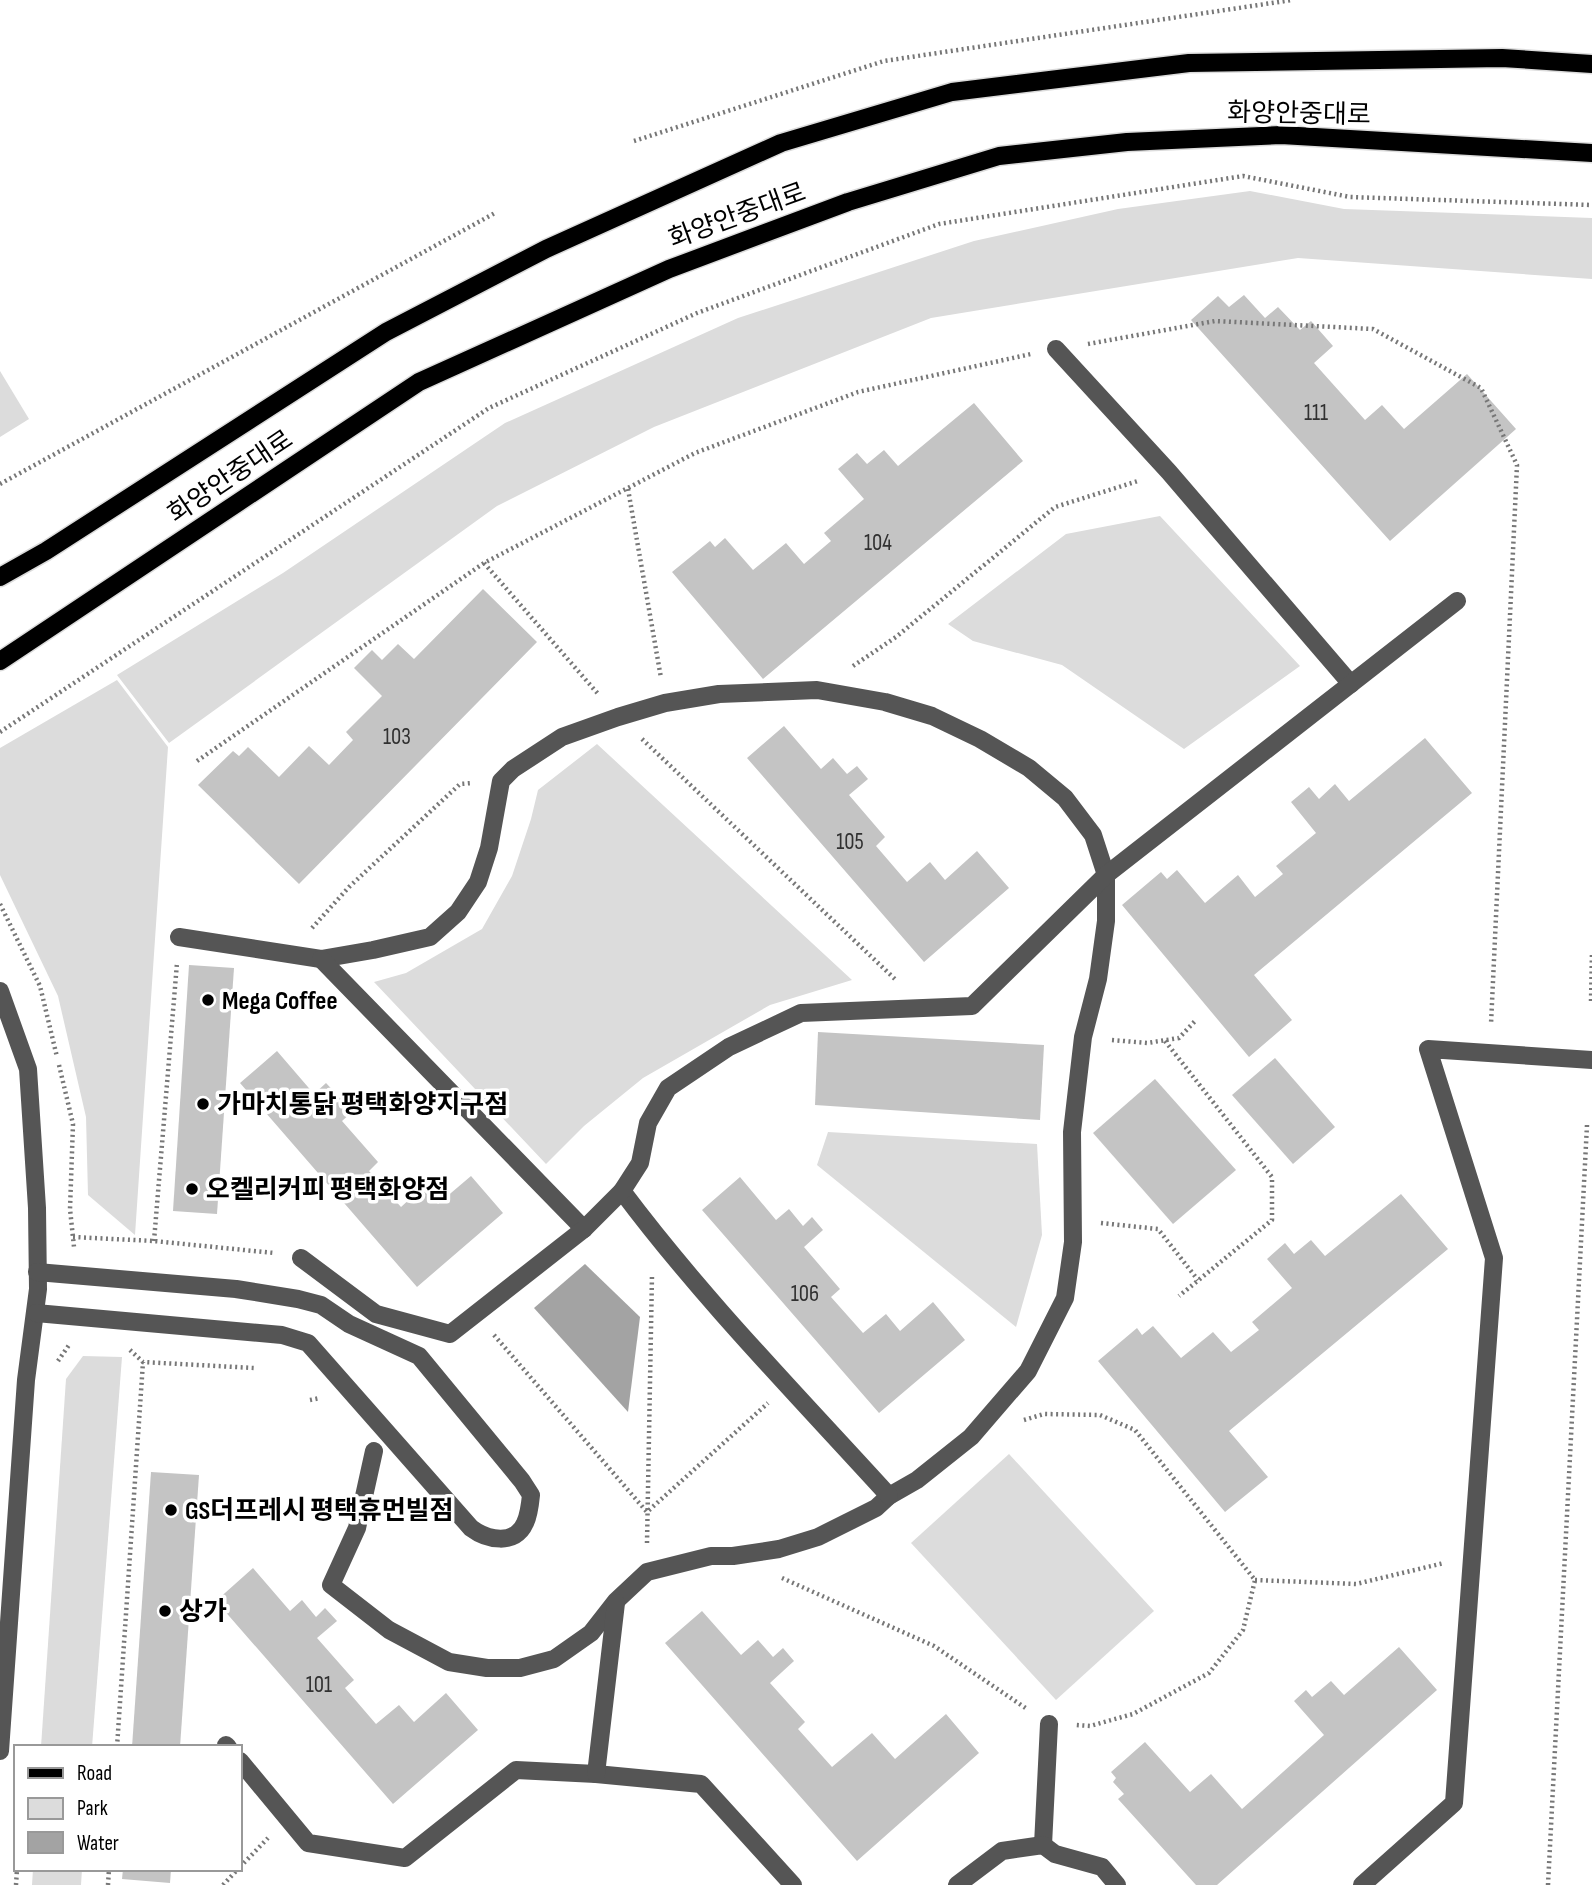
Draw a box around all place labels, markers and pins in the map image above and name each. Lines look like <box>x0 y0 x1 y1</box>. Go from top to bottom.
place label: Mega Coffee <box>222 986 338 1017</box>
marker: Mega Coffee <box>200 992 216 1008</box>
place label: 가마치통닭 평택화양지구점 <box>217 1090 508 1121</box>
marker: 가마치통닭 평택화양지구점 <box>195 1096 211 1112</box>
place label: 오켈리커피 평택화양점 <box>206 1175 449 1206</box>
marker: 오켈리커피 평택화양점 <box>184 1181 200 1197</box>
place label: GS더프레시 평택휴먼빌점 <box>185 1496 454 1527</box>
marker: GS더프레시 평택휴먼빌점 <box>163 1502 179 1518</box>
place label: 상가 <box>179 1597 227 1628</box>
marker: 상가 <box>157 1603 173 1619</box>

